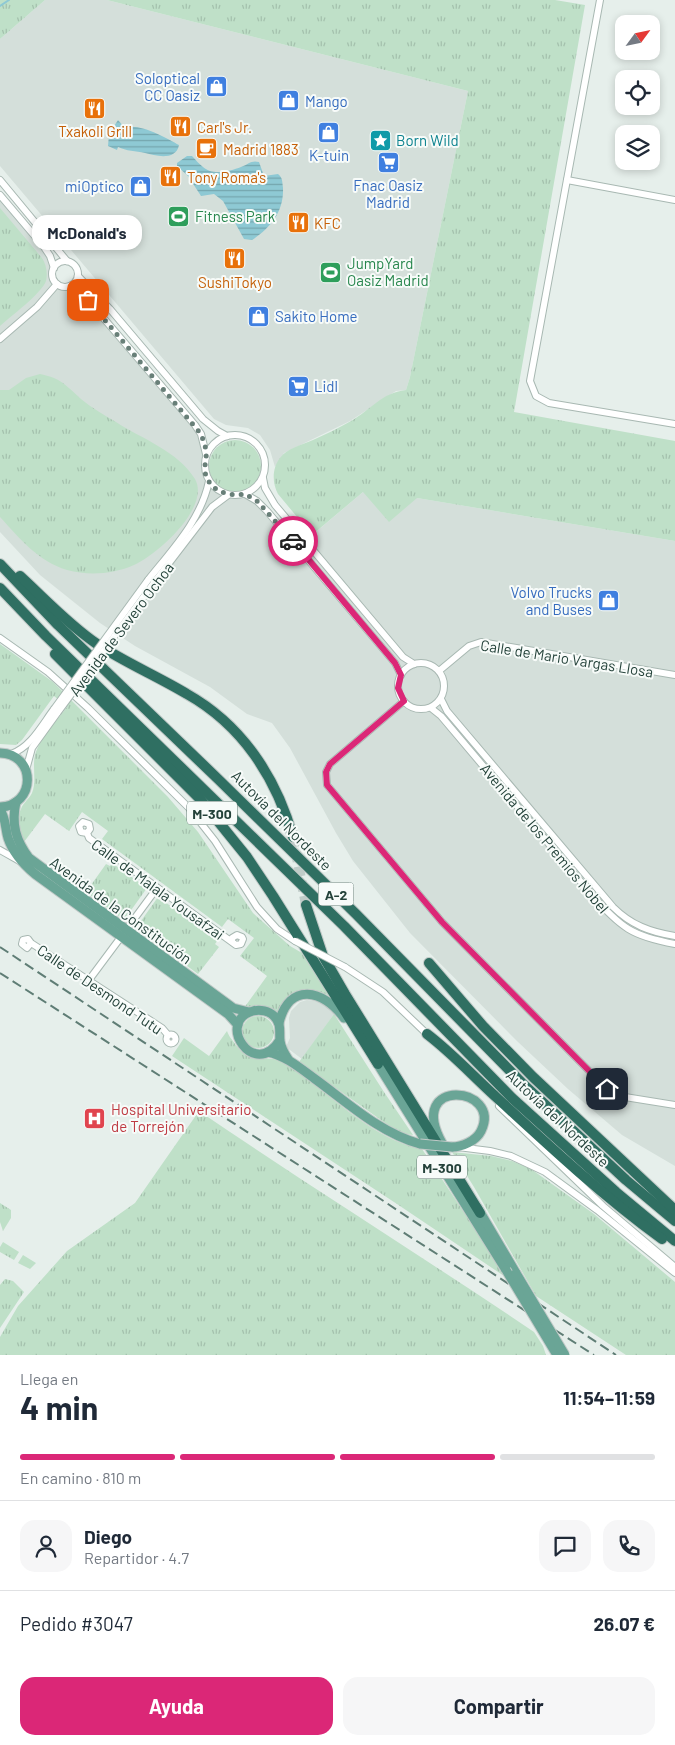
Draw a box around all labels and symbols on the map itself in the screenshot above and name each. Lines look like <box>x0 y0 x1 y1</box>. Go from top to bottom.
north arrow <box>615 15 660 60</box>
place label: Soloptical CC Oasiz <box>135 69 200 104</box>
shop icon: Soloptical CC Oasiz <box>204 75 228 99</box>
shop icon: Mango <box>277 89 301 113</box>
place label: Mango <box>305 92 348 110</box>
restaurant icon: Txakoli Grill <box>83 96 107 120</box>
restaurant icon: Carl's Jr. <box>169 115 193 139</box>
place label: Carl's Jr. <box>197 118 252 136</box>
shop icon: K-tuin <box>317 120 341 144</box>
place label: Txakoli Grill <box>58 122 132 140</box>
place icon: Born Wild <box>368 128 392 152</box>
place label: Born Wild <box>396 131 459 149</box>
cafe icon: Madrid 1883 <box>195 137 219 161</box>
place label: Madrid 1883 <box>223 140 299 158</box>
place label: K-tuin <box>309 146 349 164</box>
supermarket icon: Fnac Oasiz Madrid <box>376 150 400 174</box>
restaurant icon: Tony Roma's <box>159 165 183 189</box>
place label: Tony Roma's <box>187 168 266 186</box>
shop icon: miOptico <box>128 174 152 198</box>
place label: Fnac Oasiz Madrid <box>353 176 423 211</box>
place label: miOptico <box>65 177 124 195</box>
sports icon: Fitness Park <box>167 204 191 228</box>
place label: Fitness Park <box>195 207 276 225</box>
restaurant icon: KFC <box>286 211 310 235</box>
place label: KFC <box>314 214 341 232</box>
callout: McDonald's <box>33 215 143 250</box>
restaurant icon: SushiTokyo <box>223 247 247 271</box>
place label: JumpYard Oasiz Madrid <box>347 254 429 289</box>
sports icon: JumpYard Oasiz Madrid <box>319 260 343 284</box>
place label: SushiTokyo <box>198 273 272 291</box>
pin <box>67 279 109 321</box>
shop icon: Sakito Home <box>247 304 271 328</box>
place label: Sakito Home <box>275 307 357 325</box>
supermarket icon: Lidl <box>286 374 310 398</box>
place label: Lidl <box>314 377 338 395</box>
courier <box>268 516 318 566</box>
street label: Avenida de Severo Ochoa <box>65 559 177 699</box>
place label: Volvo Trucks and Buses <box>511 583 592 618</box>
shop icon: Volvo Trucks and Buses <box>596 589 620 613</box>
street label: Calle de Mario Vargas Llosa <box>479 635 655 681</box>
street label: Avenida de los Premios Nobel <box>477 759 613 917</box>
street label: Autovía del Nordeste <box>228 766 336 874</box>
road number: M-300 <box>187 801 237 824</box>
street label: Calle de Malala Yousafzai <box>88 835 228 943</box>
street label: Avenida de la Constitución <box>47 853 195 967</box>
road number: A-2 <box>318 882 354 906</box>
street label: Calle de Desmond Tutu <box>34 940 166 1038</box>
street label: Autovía del Nordeste <box>503 1066 613 1170</box>
pin <box>586 1068 628 1110</box>
place label: Hospital Universitario de Torrejón <box>111 1100 251 1135</box>
hospital icon: Hospital Universitario de Torrejón <box>83 1106 107 1130</box>
road number: M-300 <box>417 1156 467 1178</box>

